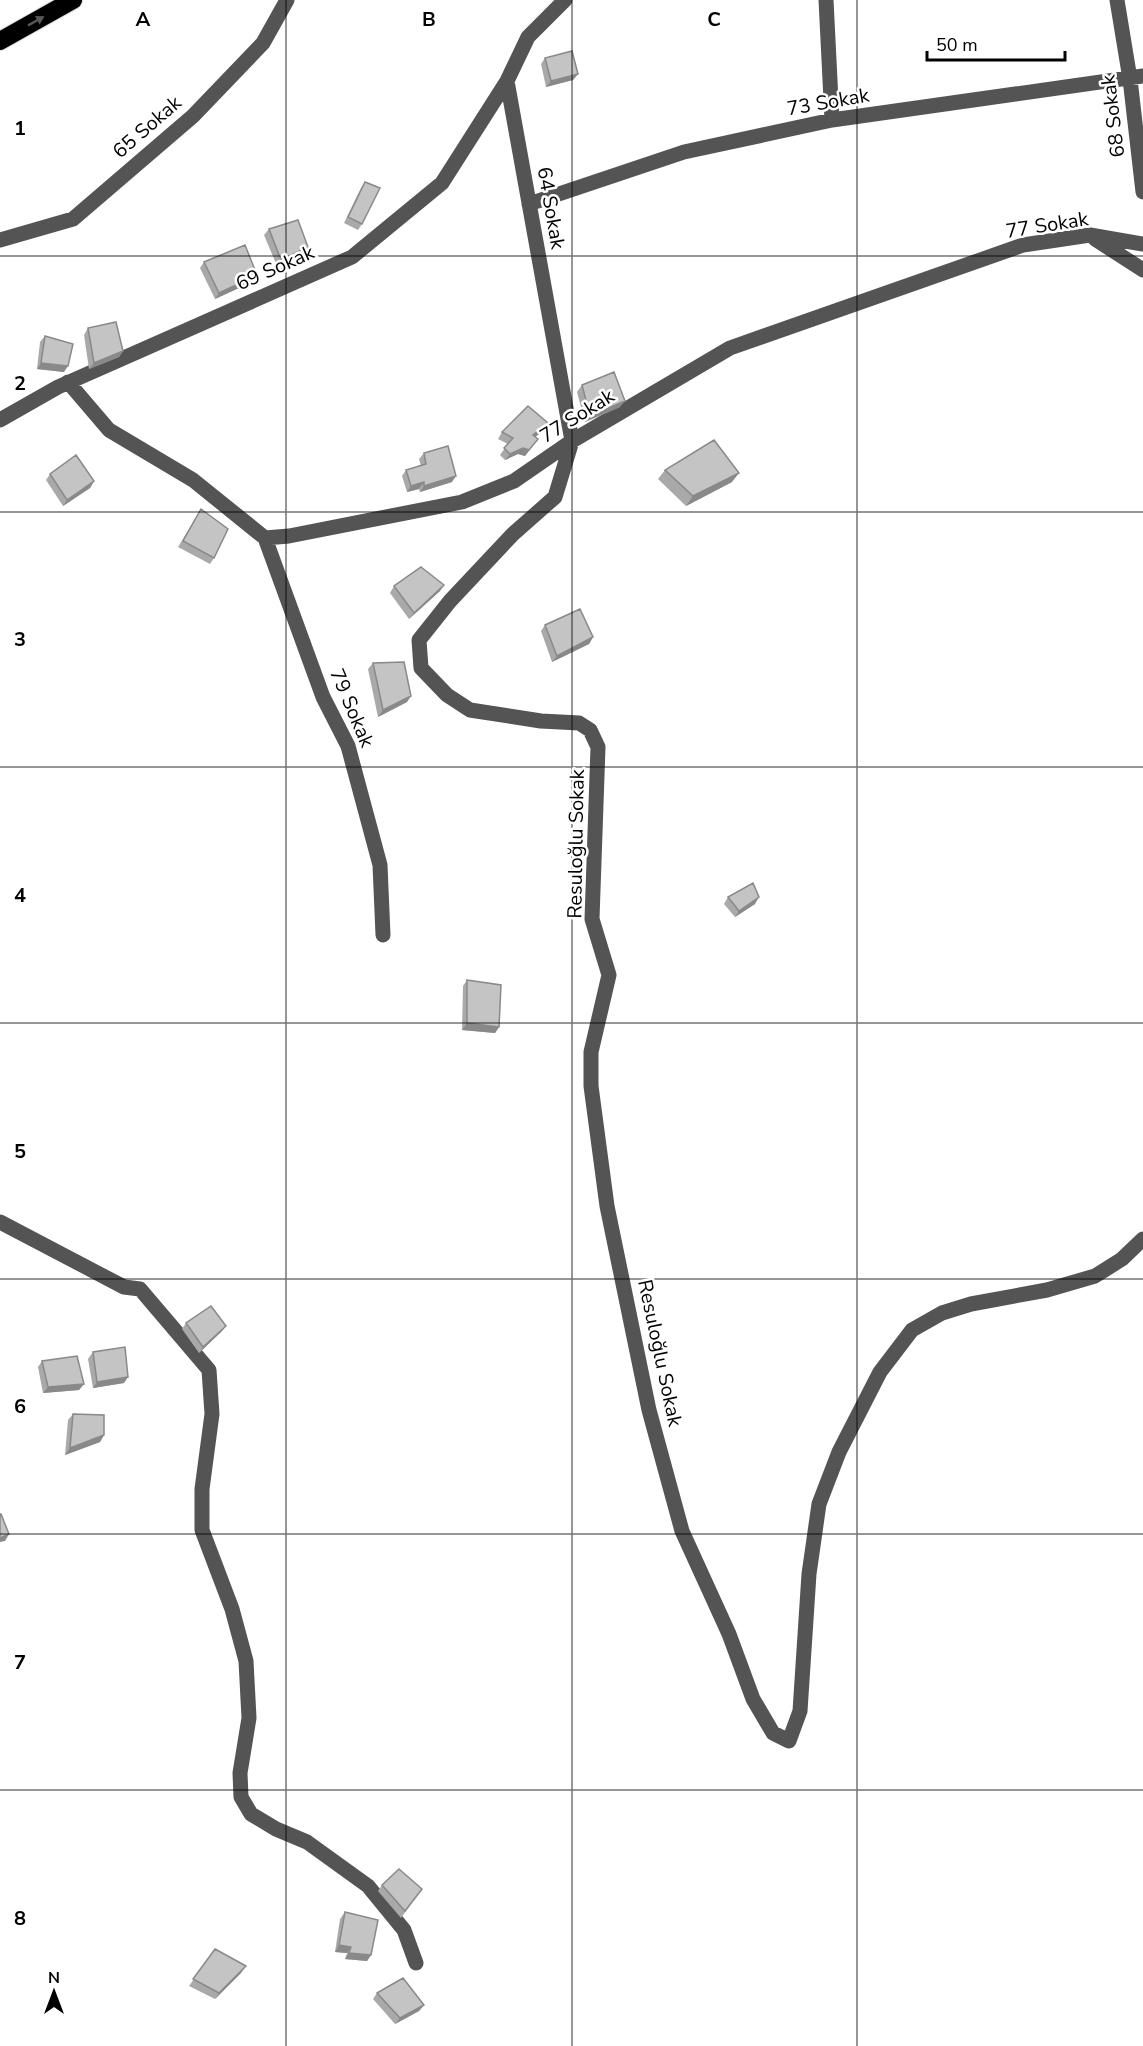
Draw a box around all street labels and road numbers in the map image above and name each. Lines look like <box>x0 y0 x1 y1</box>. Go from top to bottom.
street label: 68 Sokak <box>1094 72 1131 159</box>
street label: 73 Sokak <box>785 81 872 123</box>
street label: 65 Sokak <box>107 89 188 164</box>
street label: 64 Sokak <box>530 165 572 252</box>
street label: 77 Sokak <box>1004 205 1091 245</box>
street label: 69 Sokak <box>232 238 319 297</box>
street label: 77 Sokak <box>535 382 620 449</box>
street label: 79 Sokak <box>323 664 381 752</box>
street label: Resuloğlu Sokak <box>561 768 591 919</box>
street label: Resuloğlu Sokak <box>631 1277 689 1430</box>

